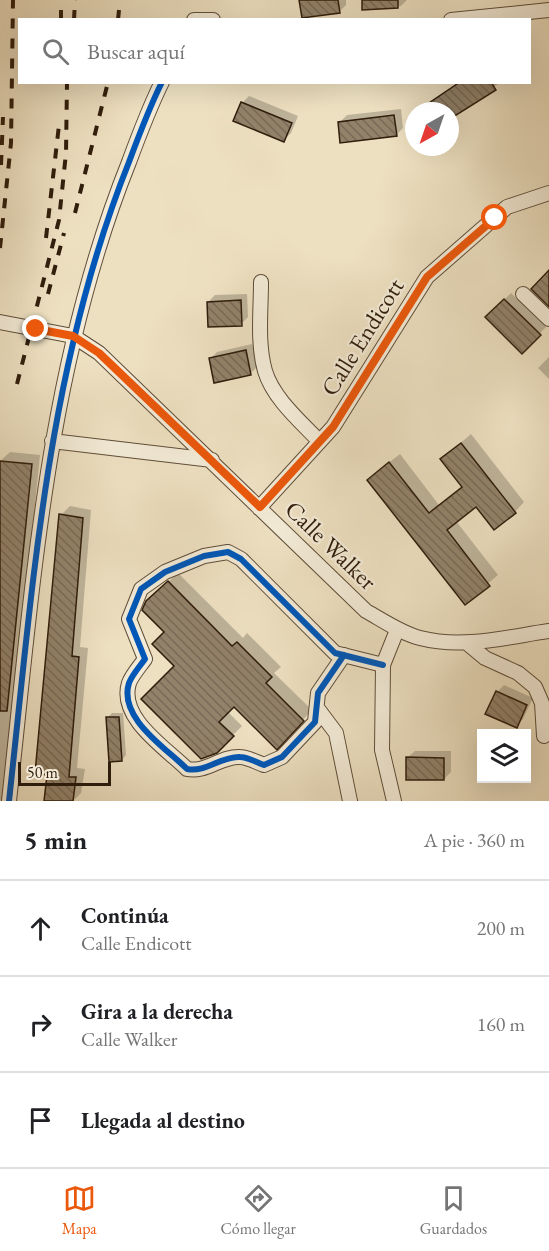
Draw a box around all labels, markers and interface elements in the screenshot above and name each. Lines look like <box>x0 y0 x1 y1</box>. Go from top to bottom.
search box <box>18 18 531 84</box>
icon: search <box>39 35 72 68</box>
text: Buscar aquí <box>87 37 185 66</box>
north arrow <box>405 102 459 156</box>
route start <box>481 204 507 230</box>
street label: Calle Endicott <box>314 272 411 402</box>
route end <box>22 315 48 341</box>
street label: Calle Walker <box>279 494 383 596</box>
map controls <box>477 729 531 783</box>
button: layers <box>477 729 531 783</box>
scale bar <box>18 759 111 786</box>
text: 50 m <box>27 762 58 783</box>
text: 5 min <box>24 823 87 857</box>
text: A pie · 360 m <box>424 827 525 853</box>
text: Continúa <box>81 901 169 930</box>
icon: ahead <box>24 912 57 945</box>
text: 200 m <box>477 915 525 941</box>
text: Calle Endicott <box>81 930 192 956</box>
text: Gira a la derecha <box>81 997 233 1026</box>
icon: right <box>24 1008 57 1041</box>
text: 160 m <box>477 1011 525 1037</box>
text: Calle Walker <box>81 1026 178 1052</box>
icon: arrive <box>24 1104 57 1137</box>
text: Llegada al destino <box>81 1106 245 1135</box>
tab: Mapa <box>62 1182 97 1239</box>
tab: Cómo llegar <box>220 1182 296 1239</box>
tab: Guardados <box>420 1182 487 1239</box>

